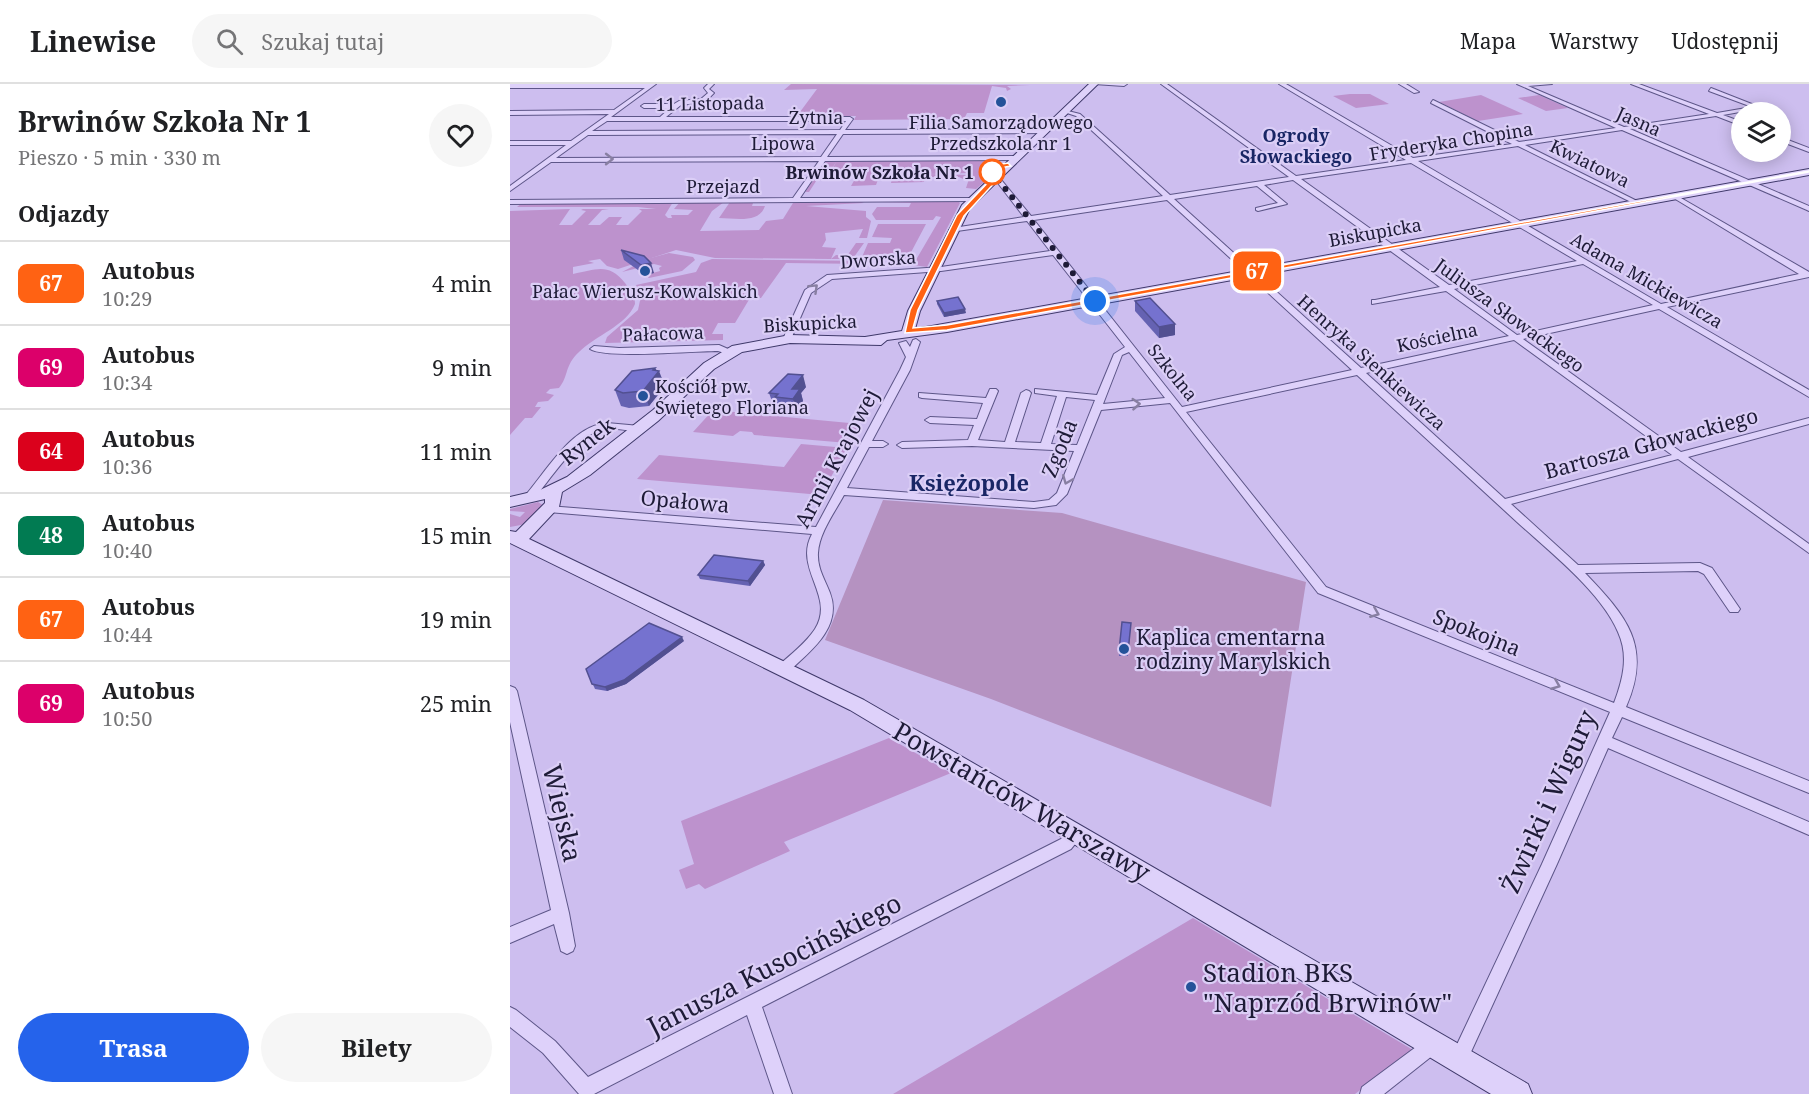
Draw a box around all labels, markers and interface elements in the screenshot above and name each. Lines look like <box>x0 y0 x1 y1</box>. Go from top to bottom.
search box <box>192 14 612 68</box>
text: Linewise <box>30 22 156 60</box>
icon: search <box>213 25 246 58</box>
text: Szukaj tutaj <box>261 26 384 56</box>
text: Mapa <box>1460 27 1516 55</box>
text: Warstwy <box>1549 27 1638 55</box>
text: Udostępnij <box>1671 27 1779 55</box>
street label: 11 Listopada <box>655 90 765 116</box>
marker: Filia Samorządowego Przedszkola nr 1 <box>994 95 1008 109</box>
street label: Jasna <box>1612 100 1665 141</box>
text: Brwinów Szkoła Nr 1 <box>18 102 312 140</box>
map controls <box>1731 102 1791 162</box>
button: layers <box>1731 102 1791 162</box>
button: heart <box>429 104 492 167</box>
street label: Żytnia <box>789 105 843 129</box>
place label: Filia Samorządowego Przedszkola nr 1 <box>909 110 1093 155</box>
street label: Fryderyka Chopina <box>1367 116 1535 166</box>
district label: Ogrody Słowackiego <box>1240 123 1352 168</box>
street label: Lipowa <box>751 131 815 155</box>
street label: Kwiatowa <box>1546 133 1634 193</box>
text: Pieszo · 5 min · 330 m <box>18 144 221 171</box>
one-way arrow <box>604 153 613 165</box>
marker: Brwinów Szkoła Nr 1 <box>979 159 1005 185</box>
place label: Brwinów Szkoła Nr 1 <box>785 160 974 184</box>
street label: Przejazd <box>686 174 760 198</box>
text: Odjazdy <box>18 198 109 228</box>
street label: Biskupicka <box>1327 212 1423 252</box>
street label: Adama Mickiewicza <box>1566 227 1728 333</box>
street label: Dworska <box>839 244 917 274</box>
line badge: 67 <box>1230 252 1284 291</box>
street label: Juliusza Słowackiego <box>1430 252 1590 377</box>
text: Autobus <box>102 255 195 285</box>
text: 67 <box>1245 257 1269 285</box>
marker: Pałac Wierusz-Kowalskich <box>638 264 652 278</box>
text: 4 min <box>432 268 492 298</box>
text: 67 <box>39 269 63 297</box>
place label: Pałac Wierusz-Kowalskich <box>532 279 758 303</box>
one-way arrow <box>807 284 817 295</box>
text: 10:29 <box>102 285 152 312</box>
your location <box>1080 286 1110 316</box>
street label: Henryka Sienkiewicza <box>1293 289 1451 435</box>
street label: Biskupicka <box>762 309 858 337</box>
street label: Kościelna <box>1394 317 1480 357</box>
street label: Pałacowa <box>622 320 704 346</box>
street label: Szkolna <box>1143 338 1203 406</box>
text: Autobus <box>102 339 195 369</box>
text: 9 min <box>432 352 492 382</box>
text: 69 <box>39 353 63 381</box>
text: 10:34 <box>102 369 152 396</box>
place label: Kościół pw. Świętego Floriana <box>655 374 809 419</box>
street label: Armii Krajowej <box>788 384 884 532</box>
marker: Kościół pw. Świętego Floriana <box>636 389 650 403</box>
one-way arrow <box>1131 398 1140 411</box>
street label: Bartosza Głowackiego <box>1541 401 1761 485</box>
street label: Rynek <box>554 410 621 471</box>
street label: Zgoda <box>1035 415 1083 481</box>
text: Autobus <box>102 423 195 453</box>
text: 11 min <box>420 436 492 466</box>
text: 64 <box>39 437 63 465</box>
text: 10:36 <box>102 453 152 480</box>
district label: Księżopole <box>909 467 1029 497</box>
one-way arrow <box>1062 474 1074 485</box>
street label: Opałowa <box>639 483 731 519</box>
text: Autobus <box>102 507 195 537</box>
text: 15 min <box>420 520 492 550</box>
text: 48 <box>39 521 63 549</box>
text: 10:40 <box>102 537 152 564</box>
text: Autobus <box>102 591 195 621</box>
street label: Spokojna <box>1429 602 1525 662</box>
text: 19 min <box>420 604 492 634</box>
text: 67 <box>39 605 63 633</box>
one-way arrow <box>1369 606 1380 618</box>
text: 10:44 <box>102 621 152 648</box>
place label: Kaplica cmentarna rodziny Marylskich <box>1136 623 1331 675</box>
marker: Kaplica cmentarna rodziny Marylskich <box>1117 642 1131 656</box>
text: Autobus <box>102 675 195 705</box>
one-way arrow <box>1550 678 1561 690</box>
text: 25 min <box>420 688 492 718</box>
text: 69 <box>39 689 63 717</box>
street label: Żwirki i Wigury <box>1492 704 1605 898</box>
text: 10:50 <box>102 705 152 732</box>
street label: Powstańców Warszawy <box>887 713 1157 890</box>
street label: Wiejska <box>534 761 592 865</box>
street label: Janusza Kusocińskiego <box>640 884 907 1044</box>
place label: Stadion BKS "Naprzód Brwinów" <box>1203 954 1452 1020</box>
marker: Stadion BKS "Naprzód Brwinów" <box>1184 980 1198 994</box>
button: Trasa <box>18 1013 249 1082</box>
button: Bilety <box>261 1013 492 1082</box>

